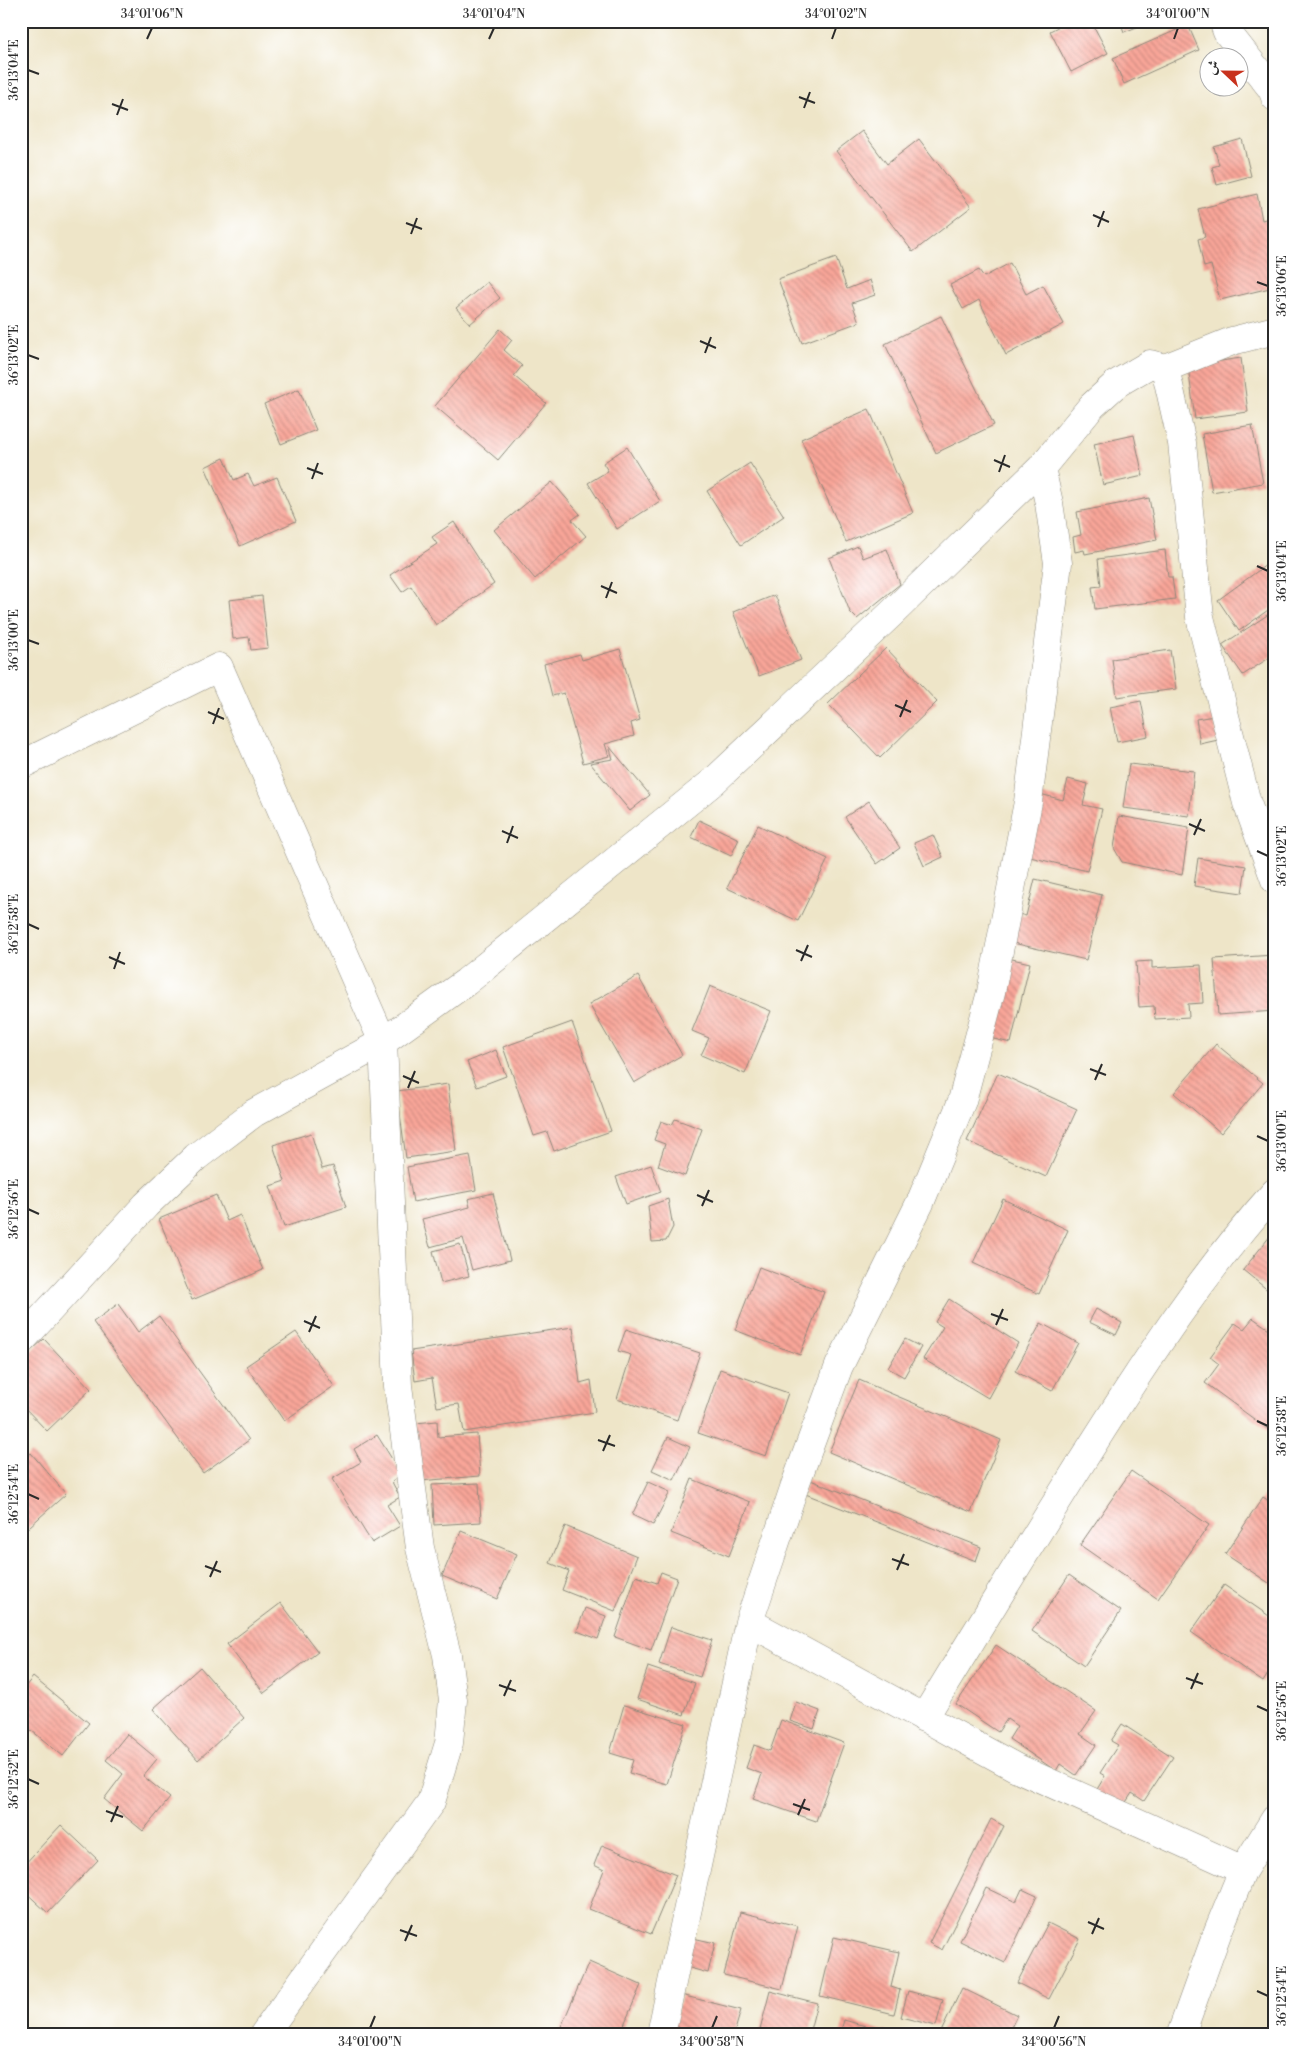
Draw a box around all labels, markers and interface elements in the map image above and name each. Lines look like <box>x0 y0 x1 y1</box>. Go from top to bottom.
text: 34°01'06"N <box>121 7 183 22</box>
text: 34°01'04"N <box>463 7 525 22</box>
text: 34°01'02"N <box>805 7 867 22</box>
text: 34°01'00"N <box>1146 7 1210 22</box>
text: 36°13'04"E <box>7 40 22 100</box>
north arrow <box>1198 48 1248 98</box>
text: ش <box>1202 58 1224 77</box>
text: 36°13'06"E <box>1275 256 1290 317</box>
text: 36°13'02"E <box>7 325 22 385</box>
text: 36°13'04"E <box>1275 541 1290 601</box>
text: 36°13'00"E <box>7 609 22 671</box>
text: 36°13'02"E <box>1275 826 1290 886</box>
text: 36°12'58"E <box>7 894 22 954</box>
text: 36°13'00"E <box>1275 1110 1290 1172</box>
text: 36°12'56"E <box>7 1179 22 1239</box>
text: 36°12'58"E <box>1275 1396 1290 1456</box>
text: 36°12'54"E <box>7 1464 22 1524</box>
text: 36°12'56"E <box>1275 1681 1290 1741</box>
text: 36°12'52"E <box>7 1749 22 1809</box>
text: 36°12'54"E <box>1275 1966 1290 2026</box>
text: 34°01'00"N <box>338 2035 402 2050</box>
text: 34°00'58"N <box>680 2035 744 2050</box>
text: 34°00'56"N <box>1022 2035 1086 2050</box>

